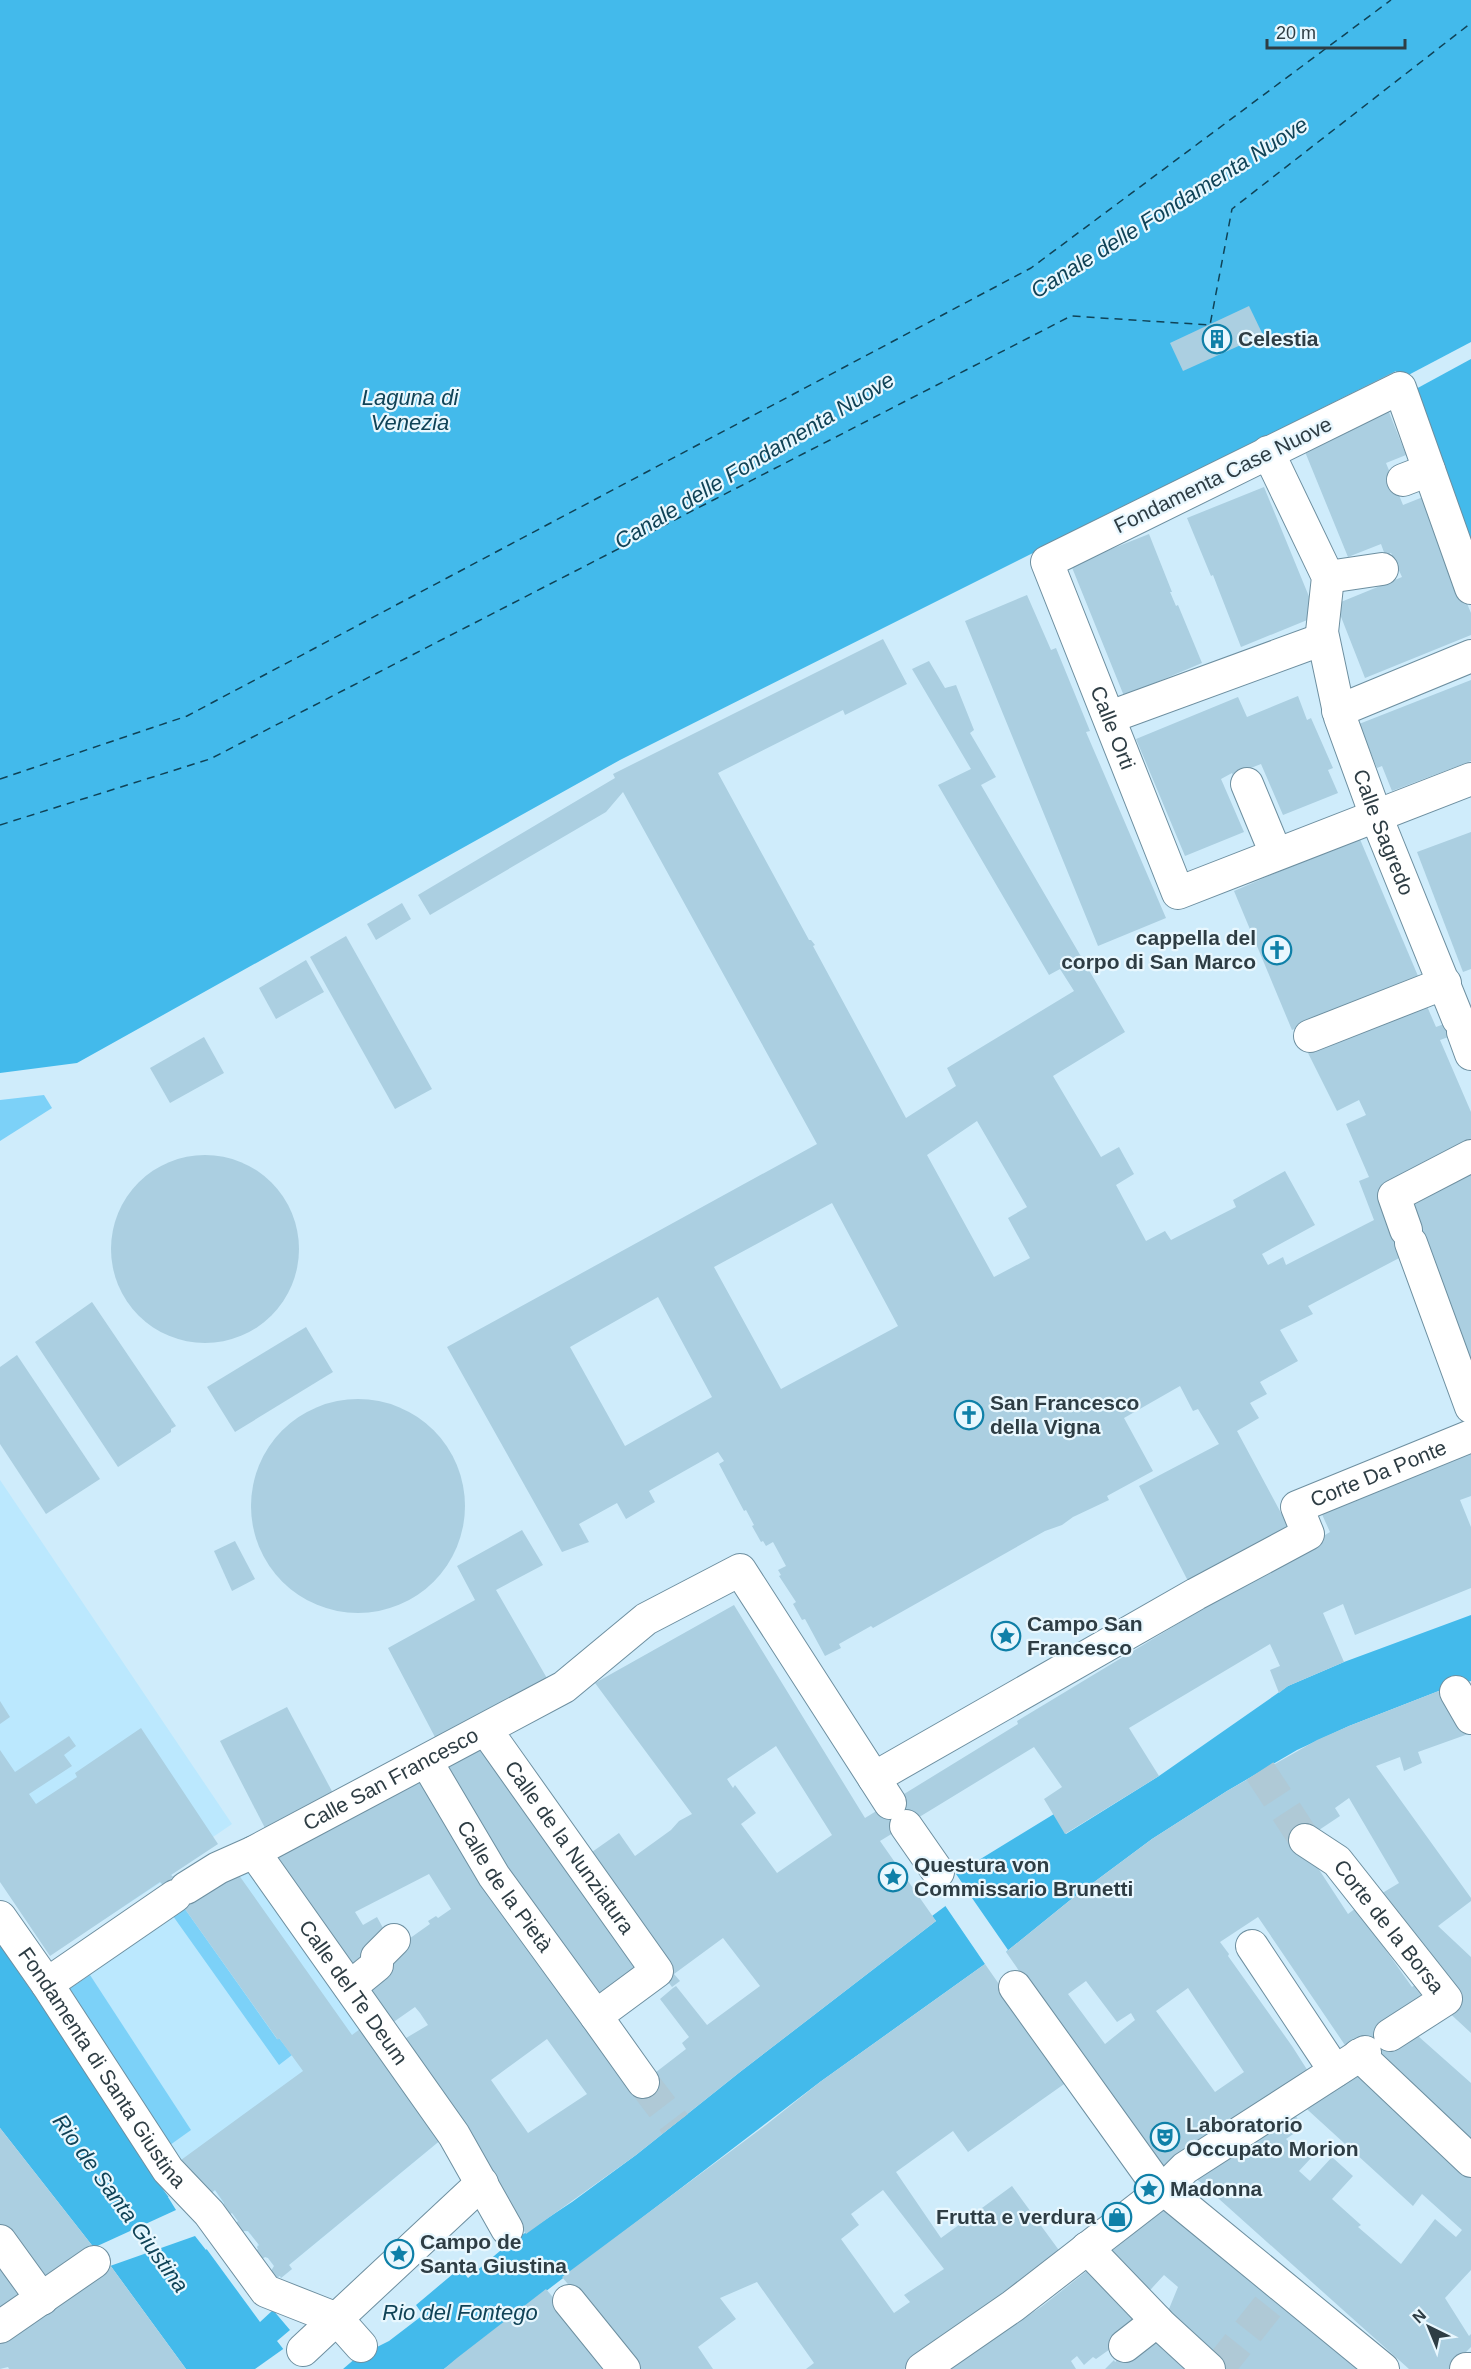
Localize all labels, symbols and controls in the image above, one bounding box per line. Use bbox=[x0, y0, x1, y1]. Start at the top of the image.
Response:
scale bar bbox=[1267, 12, 1405, 50]
text: 20 m bbox=[1276, 23, 1316, 43]
water label: Canale delle Fondamenta Nuove bbox=[1026, 112, 1312, 303]
building icon: Celestia bbox=[1201, 323, 1233, 355]
place label: Celestia bbox=[1238, 327, 1319, 350]
water label: Canale delle Fondamenta Nuove bbox=[610, 367, 899, 554]
water label: Laguna di Venezia bbox=[362, 385, 459, 435]
street label: Fondamenta Case Nuove bbox=[1110, 412, 1335, 537]
street label: Calle Orti bbox=[1086, 683, 1140, 772]
street label: Calle Sagredo bbox=[1349, 766, 1419, 898]
place label: cappella del corpo di San Marco bbox=[1061, 926, 1256, 973]
church icon: cappella del corpo di San Marco bbox=[1261, 934, 1293, 966]
place label: San Francesco della Vigna bbox=[990, 1391, 1139, 1438]
church icon: San Francesco della Vigna bbox=[953, 1399, 985, 1431]
street label: Corte Da Ponte bbox=[1307, 1435, 1450, 1511]
place label: Campo San Francesco bbox=[1027, 1612, 1143, 1659]
place icon: Campo San Francesco bbox=[990, 1620, 1022, 1652]
street label: Calle San Francesco bbox=[299, 1723, 482, 1835]
street label: Calle de la Nunziatura bbox=[501, 1756, 639, 1938]
street label: Calle de la Pietà bbox=[453, 1816, 557, 1956]
place label: Questura von Commissario Brunetti bbox=[914, 1853, 1133, 1900]
street label: Corte de la Borsa bbox=[1330, 1855, 1449, 1998]
place icon: Questura von Commissario Brunetti bbox=[877, 1861, 909, 1893]
street label: Calle del Te Deum bbox=[295, 1916, 413, 2069]
street label: Fondamenta di Santa Giustina bbox=[14, 1943, 191, 2192]
water label: Rio de Santa Giustina bbox=[48, 2109, 194, 2297]
place label: Laboratorio Occupato Morion bbox=[1186, 2113, 1359, 2160]
theatre icon: Laboratorio Occupato Morion bbox=[1149, 2121, 1181, 2153]
place icon: Madonna bbox=[1133, 2173, 1165, 2205]
place label: Madonna bbox=[1170, 2177, 1262, 2200]
shop icon: Frutta e verdura bbox=[1101, 2201, 1133, 2233]
place label: Frutta e verdura bbox=[936, 2205, 1096, 2228]
place label: Campo de Santa Giustina bbox=[420, 2230, 567, 2277]
place icon: Campo de Santa Giustina bbox=[383, 2238, 415, 2270]
north arrow bbox=[1399, 2297, 1459, 2357]
water label: Rio del Fontego bbox=[382, 2300, 538, 2325]
text: N bbox=[1409, 2306, 1429, 2327]

